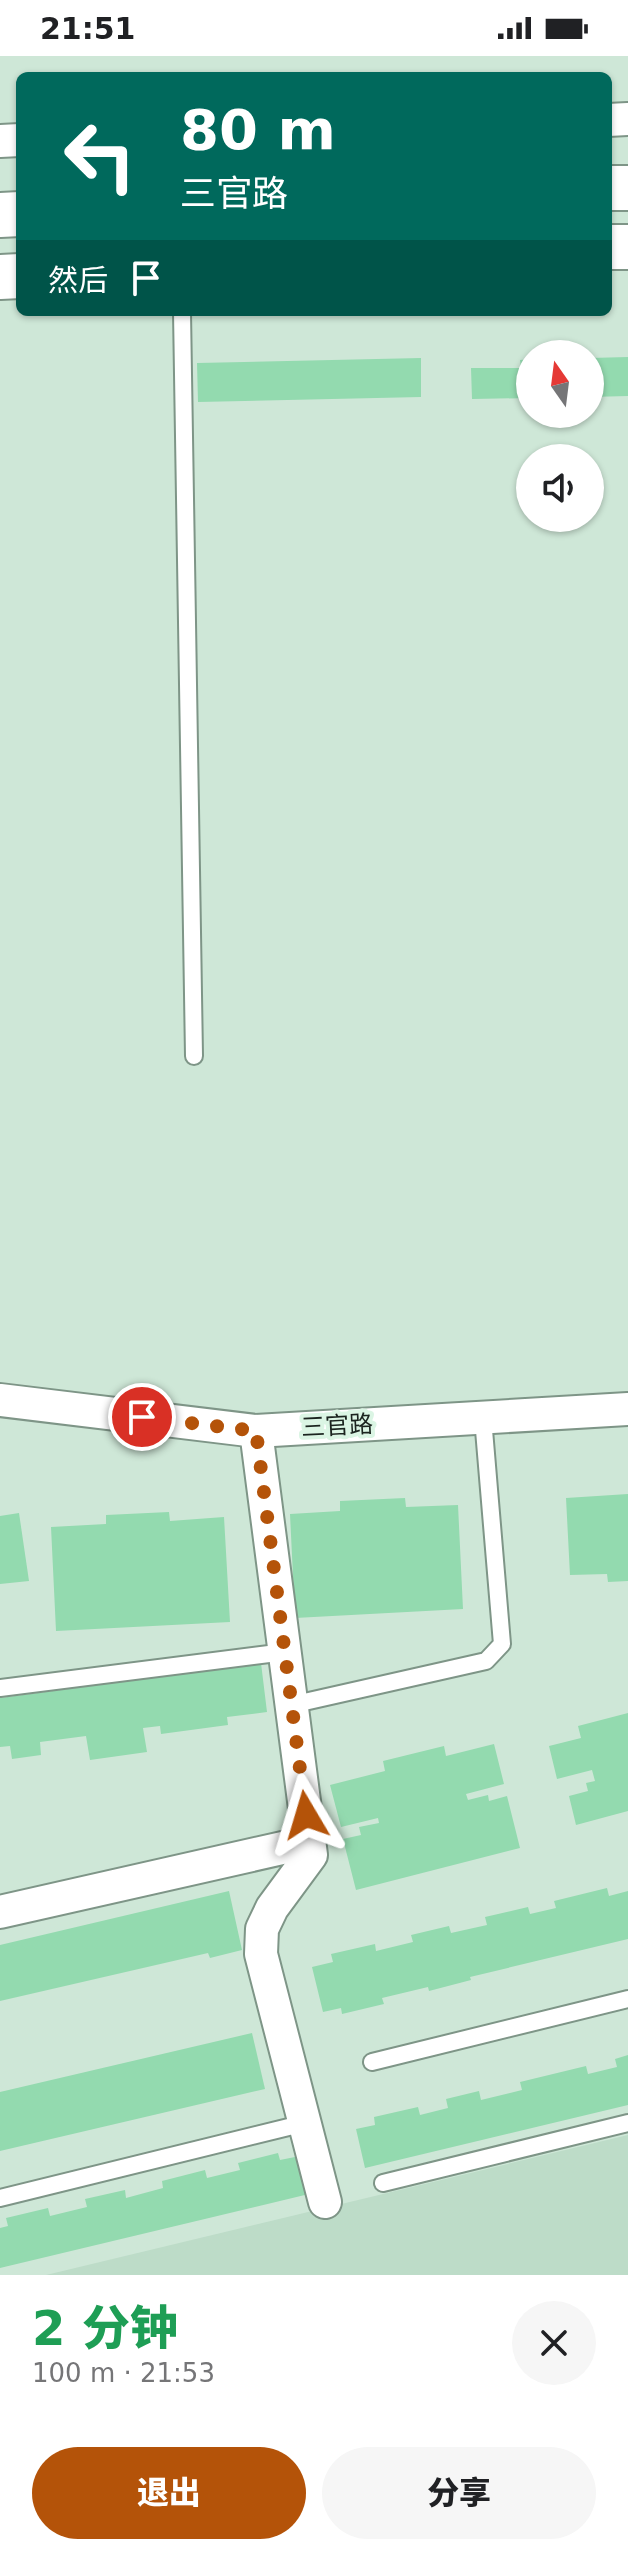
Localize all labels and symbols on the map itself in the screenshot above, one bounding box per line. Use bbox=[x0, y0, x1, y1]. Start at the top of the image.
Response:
north arrow bbox=[516, 340, 604, 428]
pin bbox=[108, 1383, 176, 1451]
street label: 三官路 bbox=[300, 1410, 374, 1442]
position arrow bbox=[264, 1773, 348, 1857]

